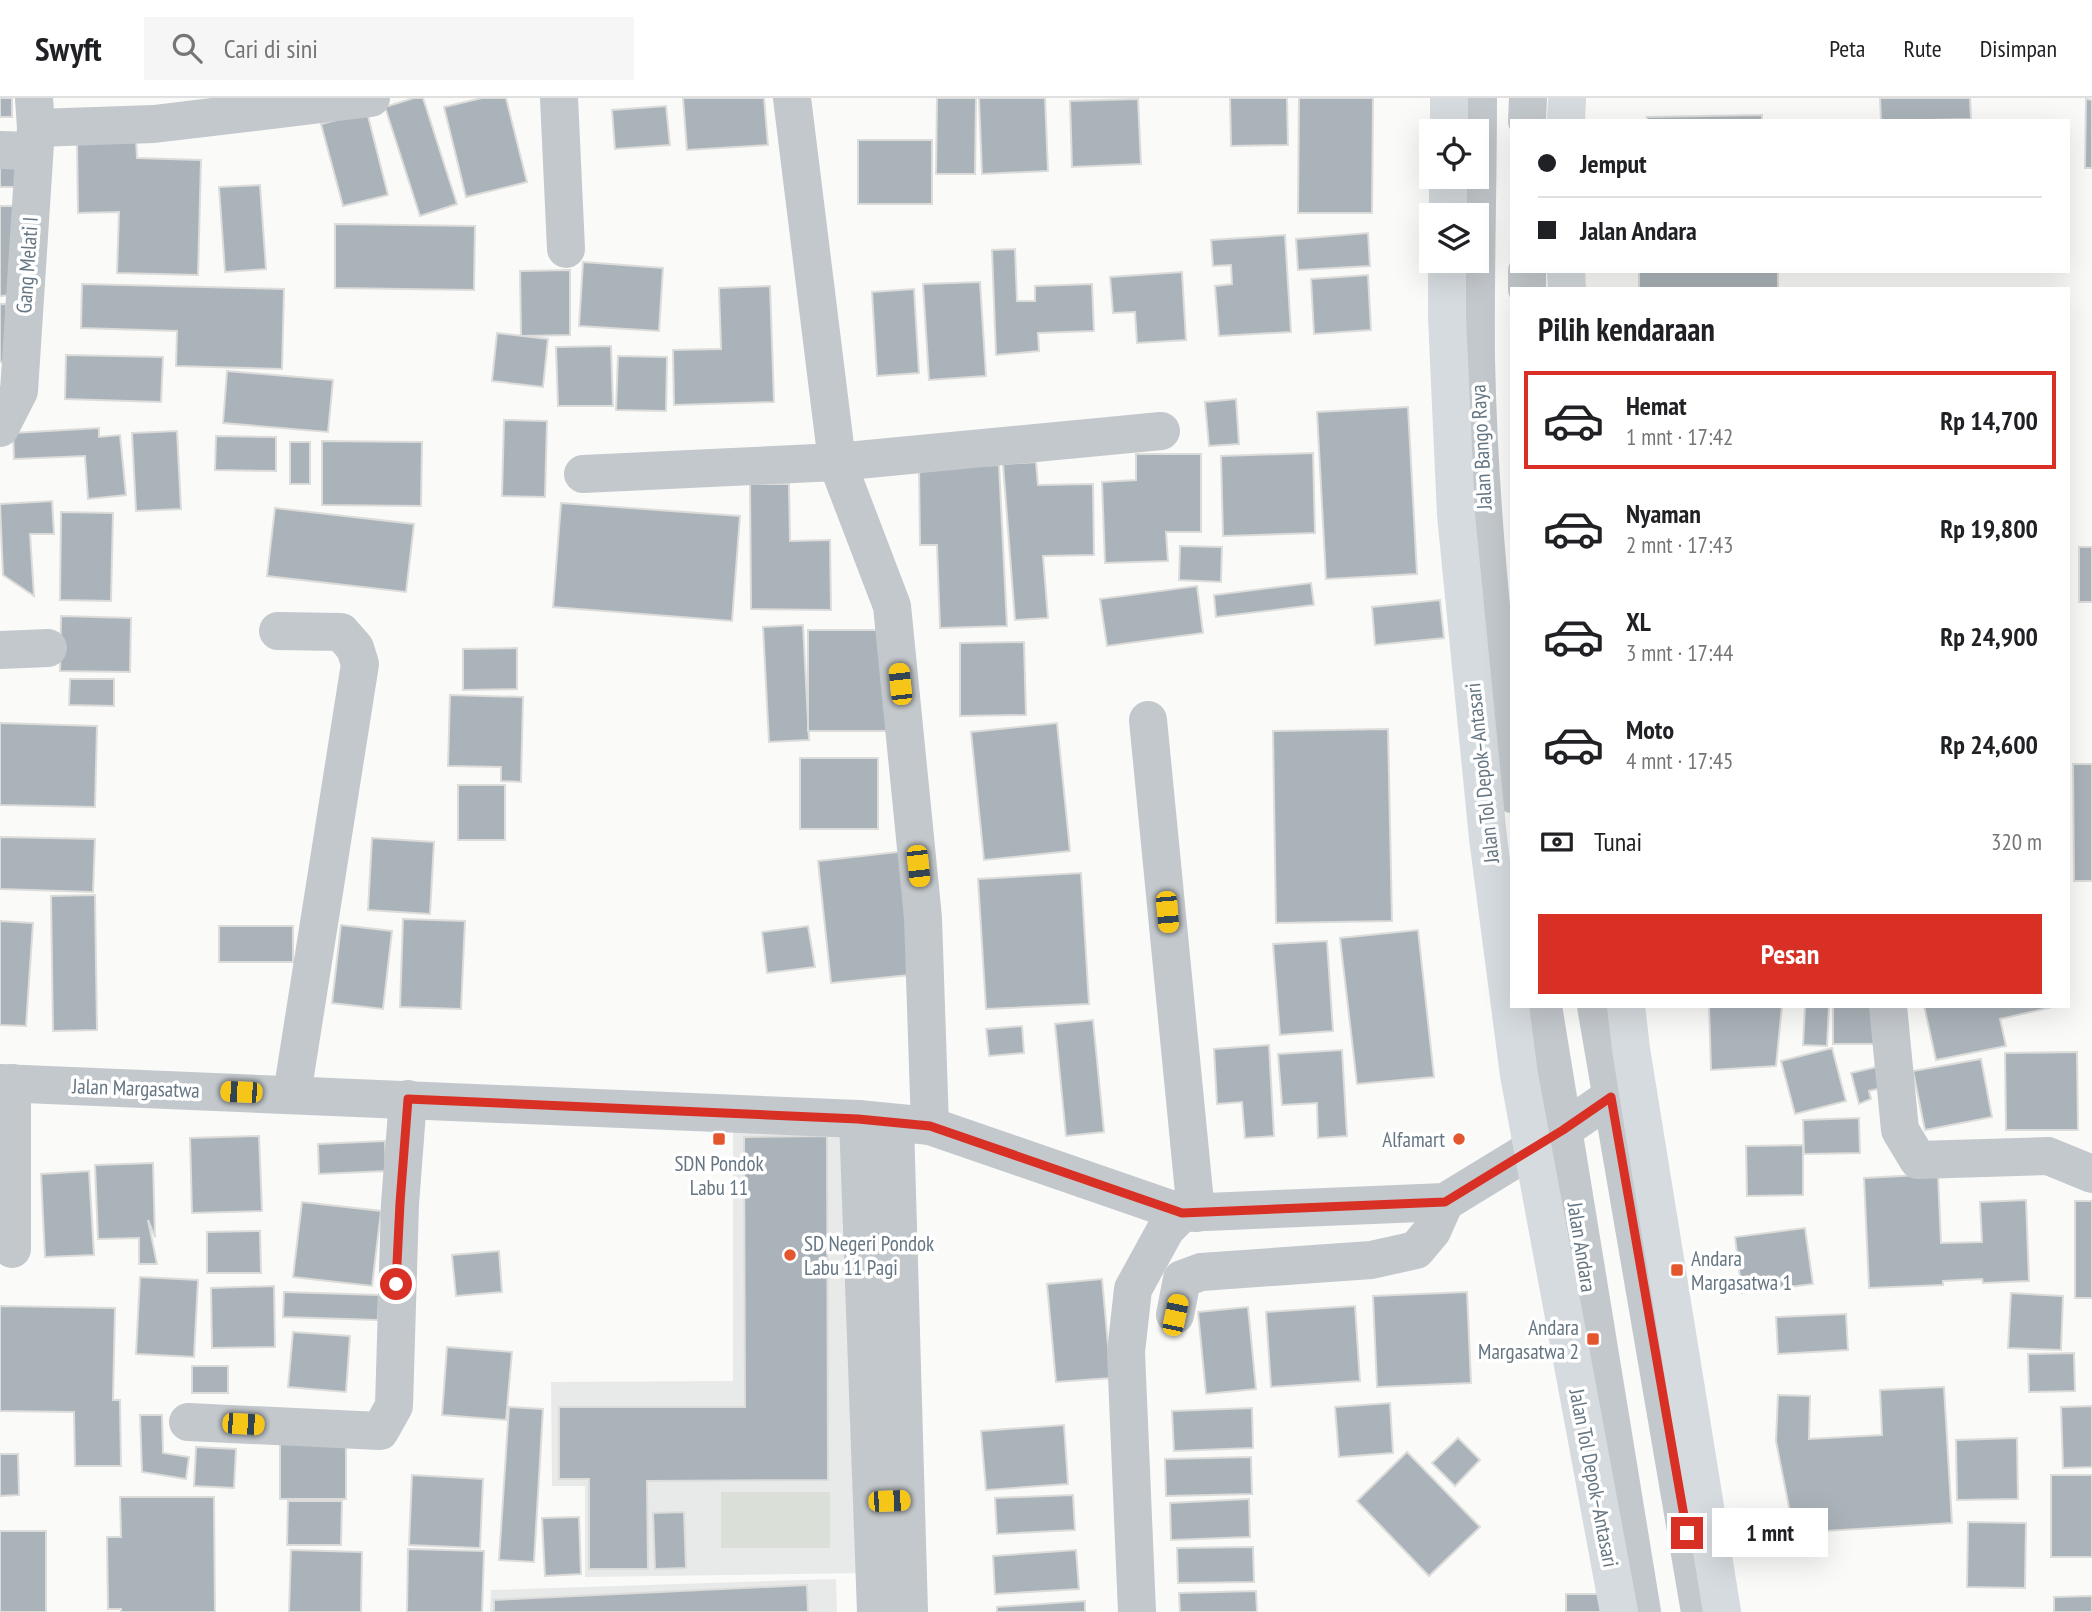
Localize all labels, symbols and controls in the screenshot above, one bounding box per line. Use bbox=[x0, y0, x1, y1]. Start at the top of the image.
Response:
search box bbox=[144, 17, 634, 80]
text: Swyft bbox=[35, 27, 102, 70]
icon: search bbox=[168, 29, 206, 67]
text: Cari di sini bbox=[224, 32, 318, 65]
text: Peta bbox=[1829, 33, 1865, 64]
text: Rute bbox=[1903, 33, 1942, 64]
text: Disimpan bbox=[1980, 33, 2057, 64]
map controls bbox=[1419, 119, 1489, 273]
button: locate bbox=[1419, 119, 1489, 189]
text: Jemput bbox=[1580, 147, 1647, 180]
button: layers bbox=[1419, 203, 1489, 273]
text: Jalan Andara bbox=[1580, 214, 1697, 247]
street label: Gang Melati I bbox=[10, 216, 44, 314]
text: Pilih kendaraan bbox=[1538, 308, 1715, 350]
street label: Jalan Bango Raya bbox=[1464, 384, 1498, 511]
icon: car bbox=[1542, 389, 1605, 452]
text: Hemat bbox=[1626, 389, 1687, 422]
text: Rp 14,700 bbox=[1940, 404, 2038, 437]
text: 1 mnt · 17:42 bbox=[1626, 422, 1733, 451]
icon: car bbox=[1542, 497, 1605, 560]
text: Nyaman bbox=[1626, 497, 1701, 530]
text: Rp 19,800 bbox=[1940, 512, 2038, 545]
text: 2 mnt · 17:43 bbox=[1626, 530, 1733, 559]
icon: car bbox=[1542, 605, 1605, 668]
text: XL bbox=[1626, 605, 1651, 638]
text: Rp 24,900 bbox=[1940, 620, 2038, 653]
text: 3 mnt · 17:44 bbox=[1626, 638, 1733, 667]
car bbox=[888, 662, 913, 706]
street label: Jalan Tol Depok–Antasari bbox=[1459, 682, 1505, 865]
icon: car bbox=[1542, 713, 1605, 776]
text: Moto bbox=[1626, 713, 1674, 746]
text: Rp 24,600 bbox=[1940, 728, 2038, 761]
text: 4 mnt · 17:45 bbox=[1626, 746, 1733, 775]
icon: cash bbox=[1538, 823, 1576, 861]
text: Tunai bbox=[1594, 825, 1642, 858]
text: 320 m bbox=[1991, 827, 2042, 856]
car bbox=[906, 844, 931, 888]
car bbox=[1155, 890, 1180, 934]
button: Pesan bbox=[1538, 914, 2042, 994]
street label: Jalan Margasatwa bbox=[71, 1072, 200, 1104]
car bbox=[220, 1081, 263, 1103]
place label: Alfamart bbox=[1382, 1126, 1445, 1153]
marker: SDN Pondok Labu 11 bbox=[711, 1131, 727, 1147]
marker: Alfamart bbox=[1451, 1131, 1467, 1147]
place label: SDN Pondok Labu 11 bbox=[674, 1150, 764, 1201]
street label: Jalan Andara bbox=[1561, 1199, 1602, 1294]
place label: SD Negeri Pondok Labu 11 Pagi bbox=[804, 1230, 934, 1281]
place label: Andara Margasatwa 1 bbox=[1691, 1245, 1792, 1296]
marker: SD Negeri Pondok Labu 11 Pagi bbox=[782, 1247, 798, 1263]
marker: Andara Margasatwa 1 bbox=[1669, 1262, 1685, 1278]
route start bbox=[380, 1268, 412, 1300]
car bbox=[1161, 1292, 1190, 1338]
place label: Andara Margasatwa 2 bbox=[1478, 1314, 1579, 1365]
marker: Andara Margasatwa 2 bbox=[1585, 1331, 1601, 1347]
street label: Jalan Tol Depok–Antasari bbox=[1563, 1386, 1625, 1569]
car bbox=[222, 1412, 265, 1436]
car bbox=[868, 1490, 911, 1512]
callout: 1 mnt bbox=[1712, 1508, 1827, 1558]
route end bbox=[1671, 1517, 1703, 1549]
text: 1 mnt bbox=[1746, 1518, 1794, 1547]

